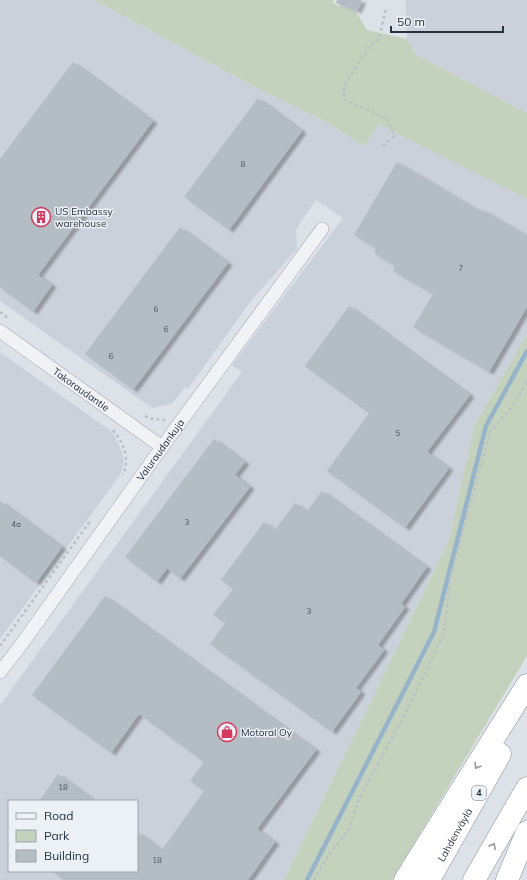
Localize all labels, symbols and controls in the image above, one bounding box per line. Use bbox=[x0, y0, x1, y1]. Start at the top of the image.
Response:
scale bar bbox=[391, 8, 503, 34]
text: 50 m bbox=[397, 14, 425, 29]
house number: 8 bbox=[241, 159, 246, 169]
place label: US Embassy warehouse bbox=[55, 205, 114, 230]
building icon: US Embassy warehouse bbox=[30, 206, 52, 228]
house number: 7 bbox=[459, 263, 464, 273]
house number: 6 bbox=[154, 304, 159, 314]
house number: 6 bbox=[164, 324, 169, 334]
house number: 6 bbox=[109, 351, 114, 361]
street label: Takoraudantie bbox=[50, 365, 112, 414]
street label: Valuraudankuja bbox=[134, 417, 187, 484]
house number: 5 bbox=[396, 428, 401, 438]
house number: 3 bbox=[185, 517, 190, 527]
house number: 4a bbox=[11, 519, 21, 529]
house number: 3 bbox=[307, 606, 312, 616]
shop icon: Motoral Oy bbox=[216, 721, 238, 743]
place label: Motoral Oy bbox=[241, 726, 293, 739]
one-way arrow bbox=[474, 762, 481, 769]
house number: 18 bbox=[58, 782, 68, 792]
road number: 4 bbox=[472, 786, 486, 800]
legend bbox=[8, 800, 138, 872]
street label: Lahdenväylä bbox=[435, 806, 475, 864]
text: Road bbox=[44, 808, 73, 823]
text: Park bbox=[44, 828, 70, 843]
one-way arrow bbox=[489, 843, 496, 850]
text: Building bbox=[44, 848, 89, 863]
house number: 18 bbox=[152, 855, 162, 865]

